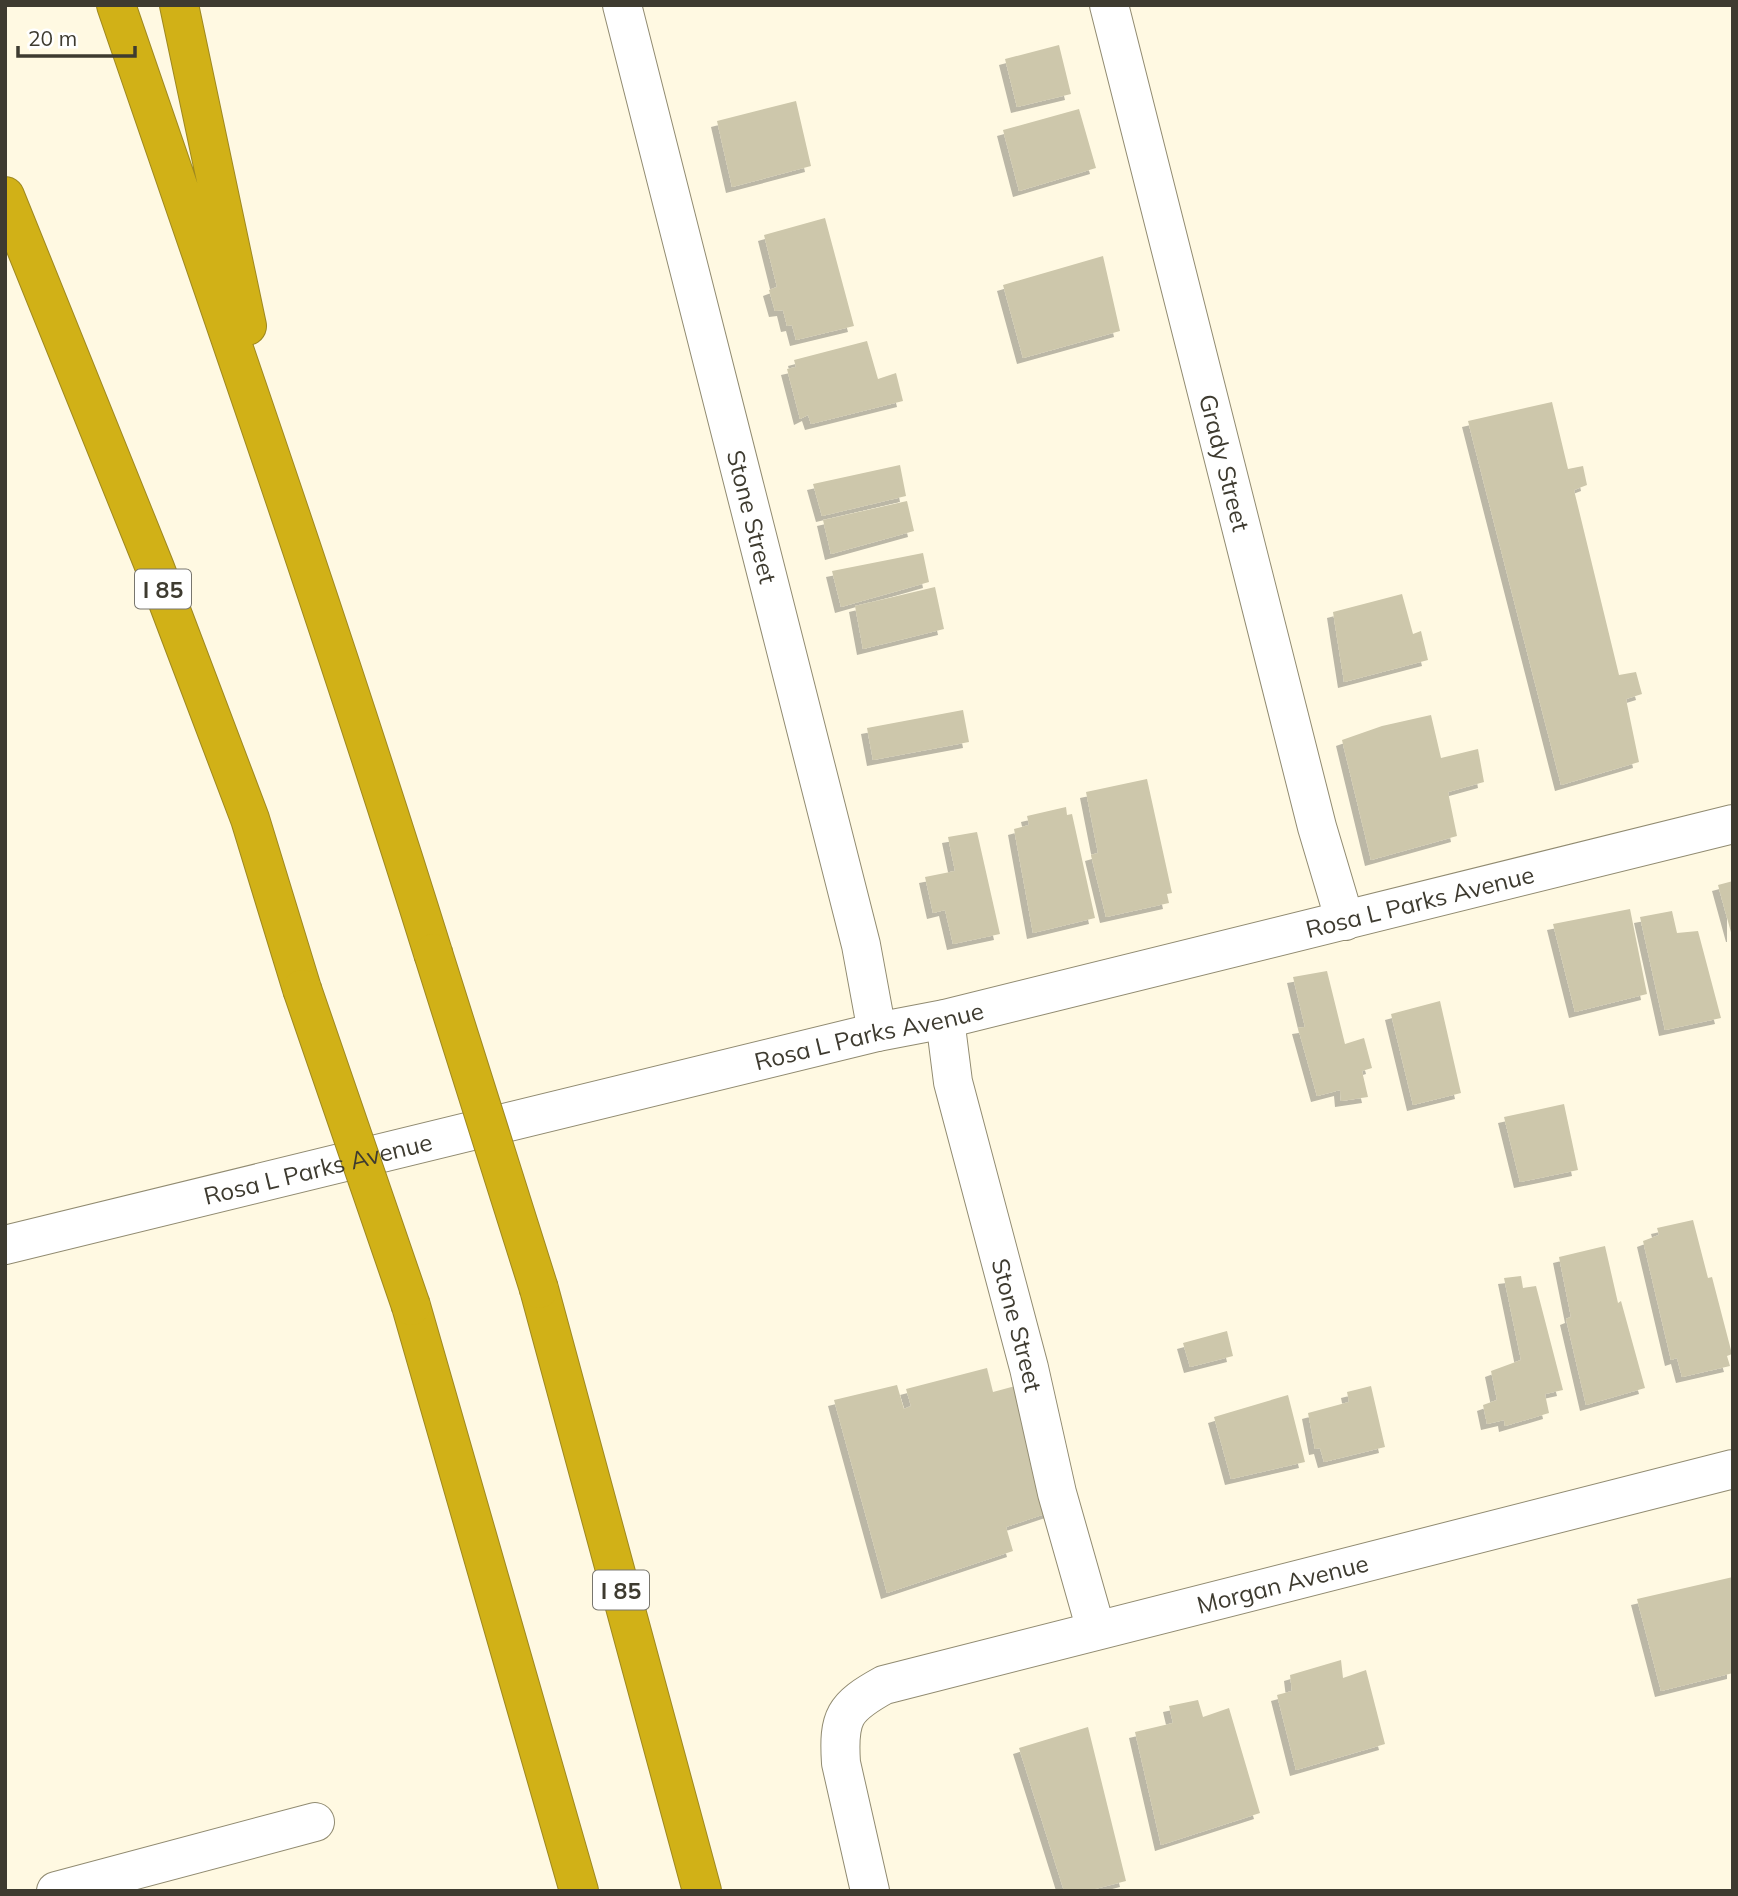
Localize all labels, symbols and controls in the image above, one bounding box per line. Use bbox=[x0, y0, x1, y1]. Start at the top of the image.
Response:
scale bar bbox=[18, 14, 135, 58]
text: 20 m bbox=[28, 25, 77, 51]
street label: Grady Street bbox=[1193, 391, 1257, 534]
street label: Stone Street bbox=[721, 447, 783, 587]
road number: I 85 bbox=[135, 569, 191, 608]
street label: Rosa L Parks Avenue bbox=[1303, 859, 1537, 944]
street label: Rosa L Parks Avenue bbox=[751, 995, 987, 1076]
street label: Rosa L Parks Avenue bbox=[201, 1126, 435, 1211]
street label: Stone Street bbox=[986, 1255, 1049, 1395]
street label: Morgan Avenue bbox=[1194, 1547, 1371, 1620]
road number: I 85 bbox=[593, 1570, 649, 1610]

